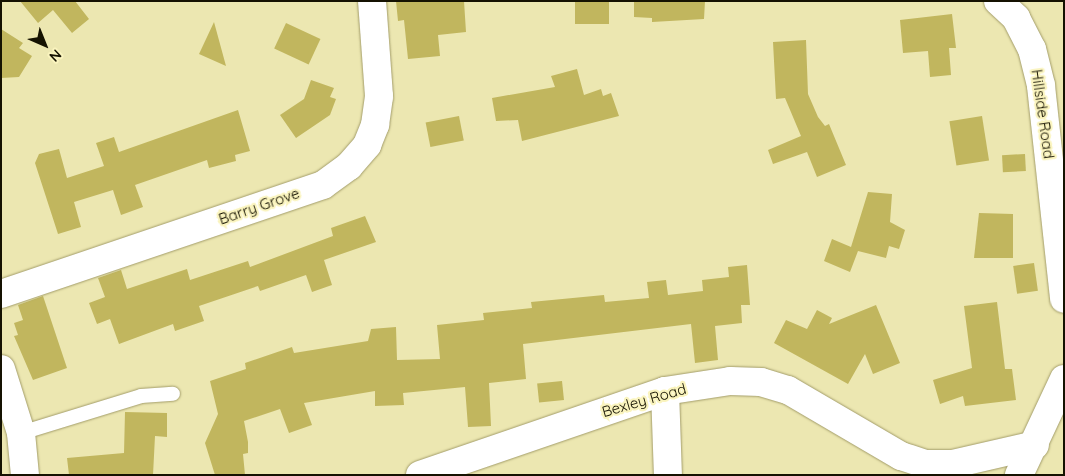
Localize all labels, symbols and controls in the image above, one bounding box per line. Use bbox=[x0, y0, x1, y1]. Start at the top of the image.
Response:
north arrow bbox=[20, 20, 70, 70]
text: N bbox=[45, 46, 65, 66]
street label: Hillside Road bbox=[1028, 68, 1058, 160]
street label: Barry Grove bbox=[216, 184, 302, 228]
street label: Bexley Road bbox=[600, 379, 688, 421]

